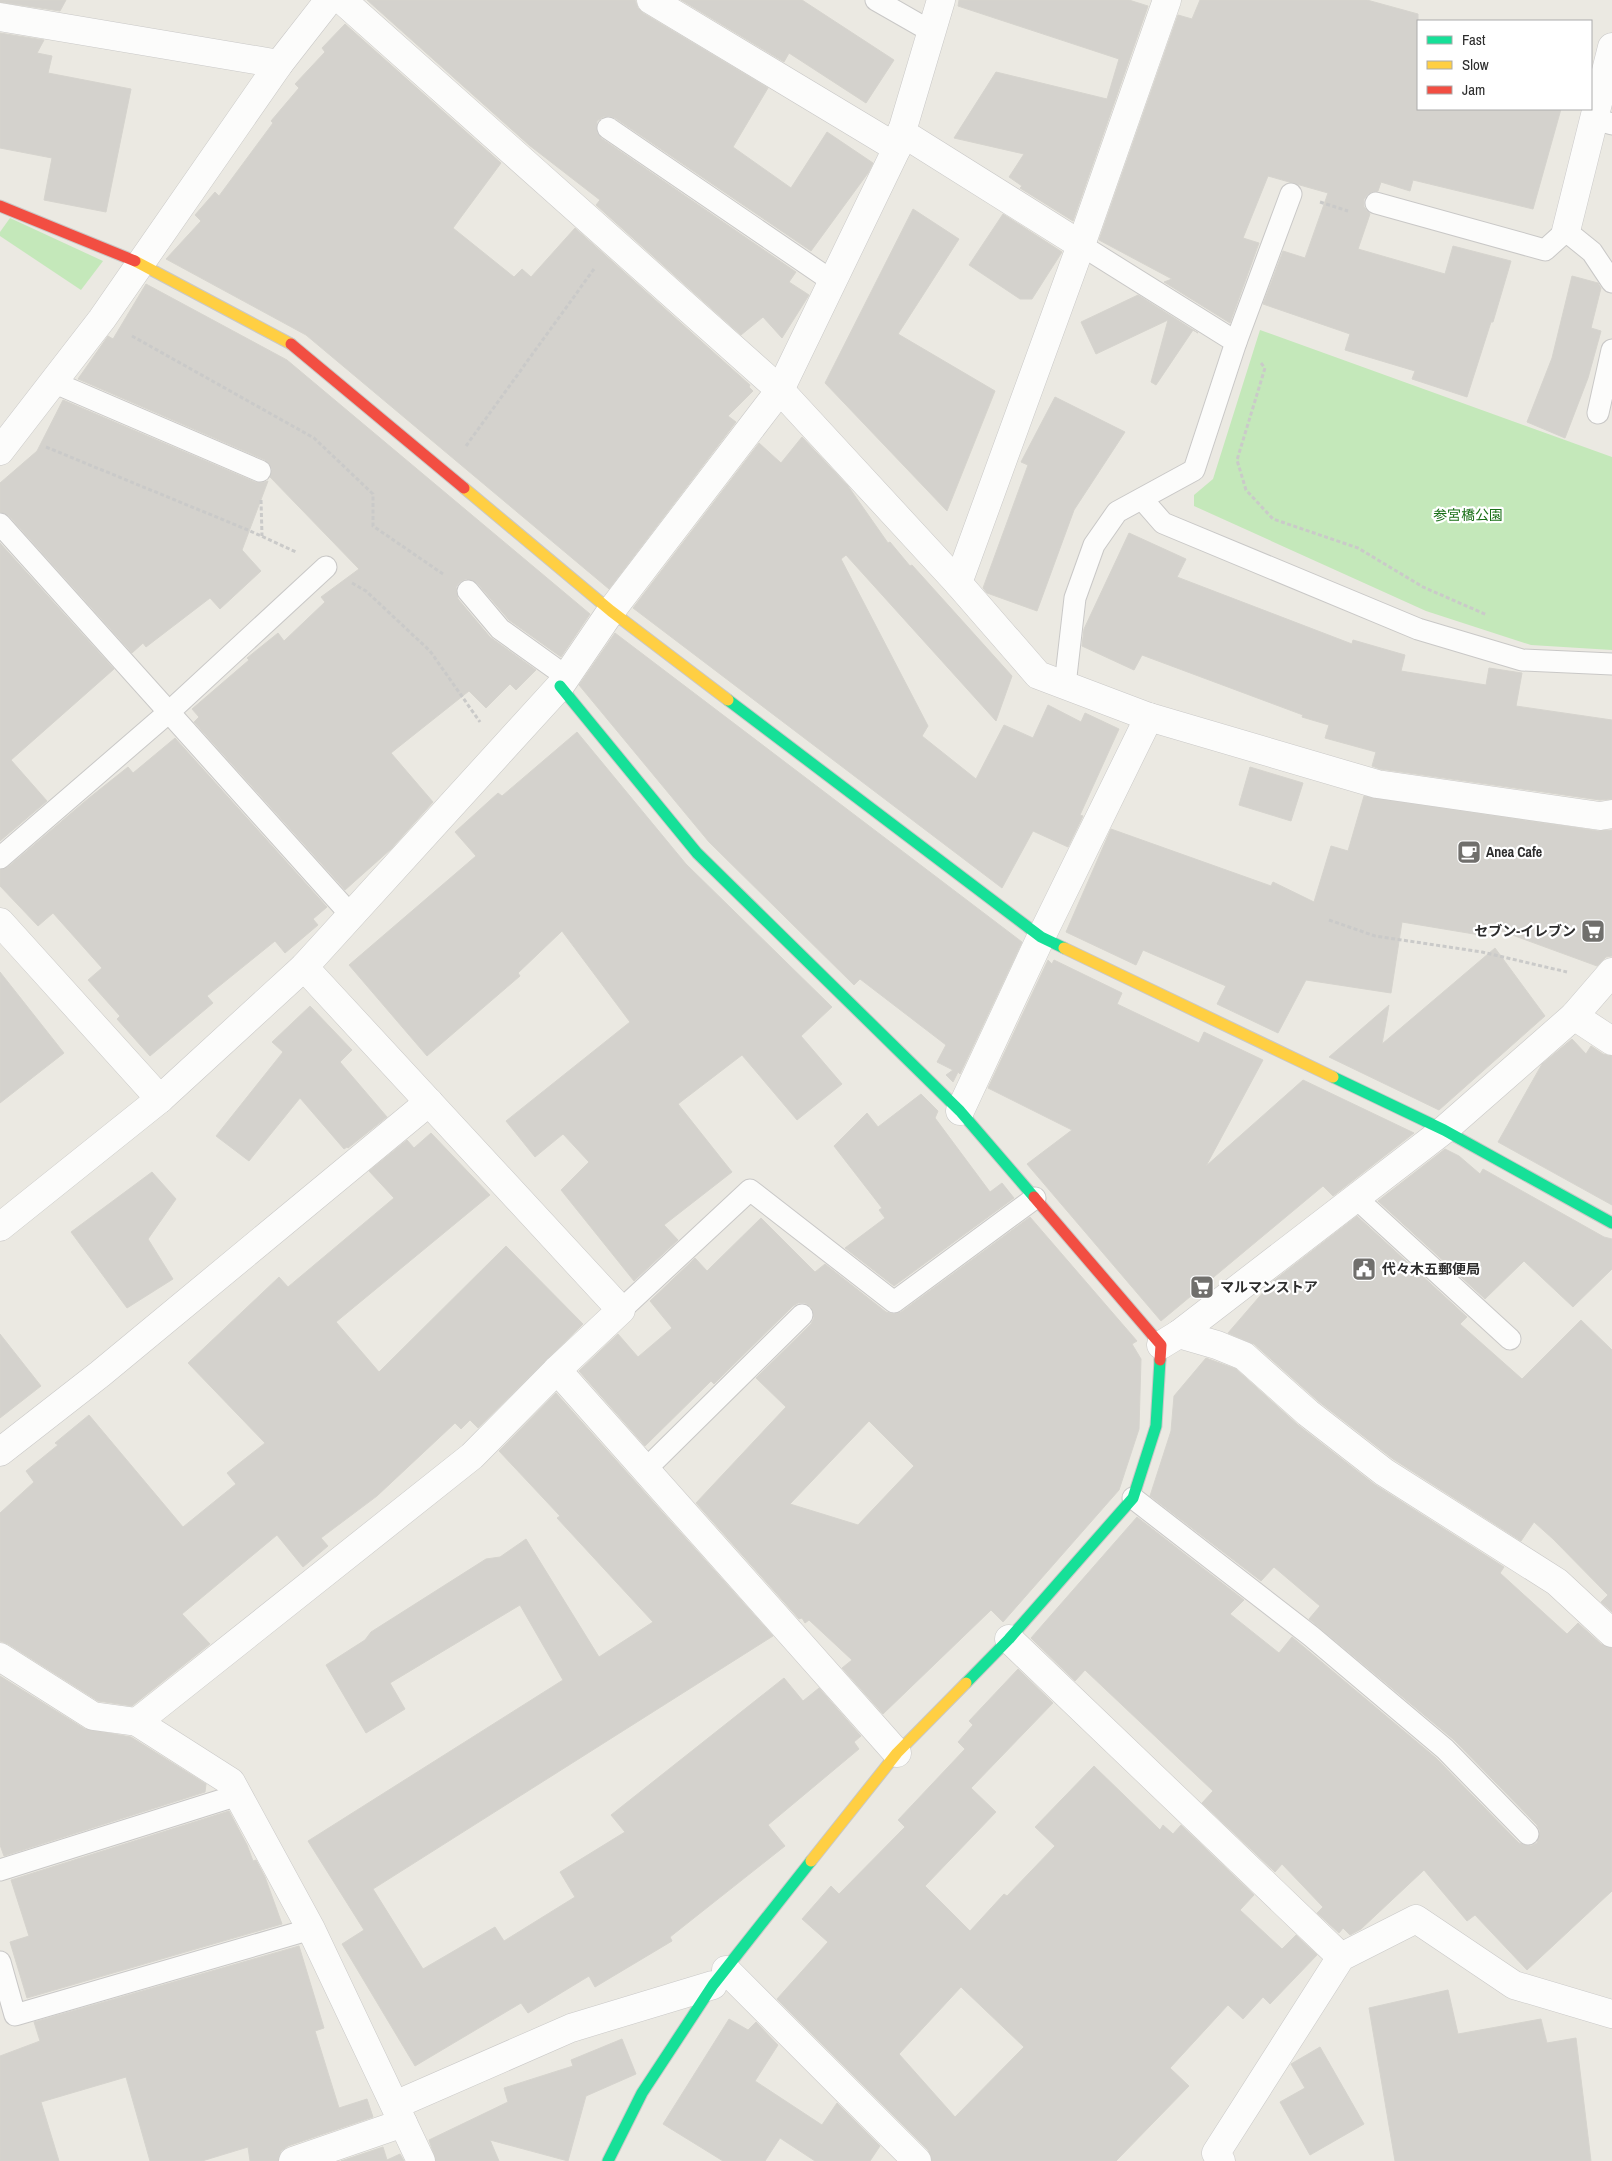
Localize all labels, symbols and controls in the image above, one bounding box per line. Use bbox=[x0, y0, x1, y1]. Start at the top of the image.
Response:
legend bbox=[1417, 20, 1592, 110]
text: Fast bbox=[1462, 29, 1486, 50]
text: Slow bbox=[1462, 54, 1489, 75]
text: Jam bbox=[1462, 79, 1485, 100]
park label: 参宮橋公園 bbox=[1433, 506, 1503, 524]
cafe icon: Anea Cafe bbox=[1456, 839, 1482, 865]
place label: Anea Cafe bbox=[1486, 843, 1542, 861]
supermarket icon: セブン-イレブン bbox=[1580, 918, 1606, 944]
place label: セブン-イレブン bbox=[1474, 922, 1576, 940]
public building icon: 代々木五郵便局 bbox=[1351, 1256, 1377, 1282]
place label: 代々木五郵便局 bbox=[1381, 1260, 1480, 1278]
supermarket icon: マルマンストア bbox=[1189, 1274, 1215, 1300]
place label: マルマンストア bbox=[1220, 1278, 1318, 1296]

